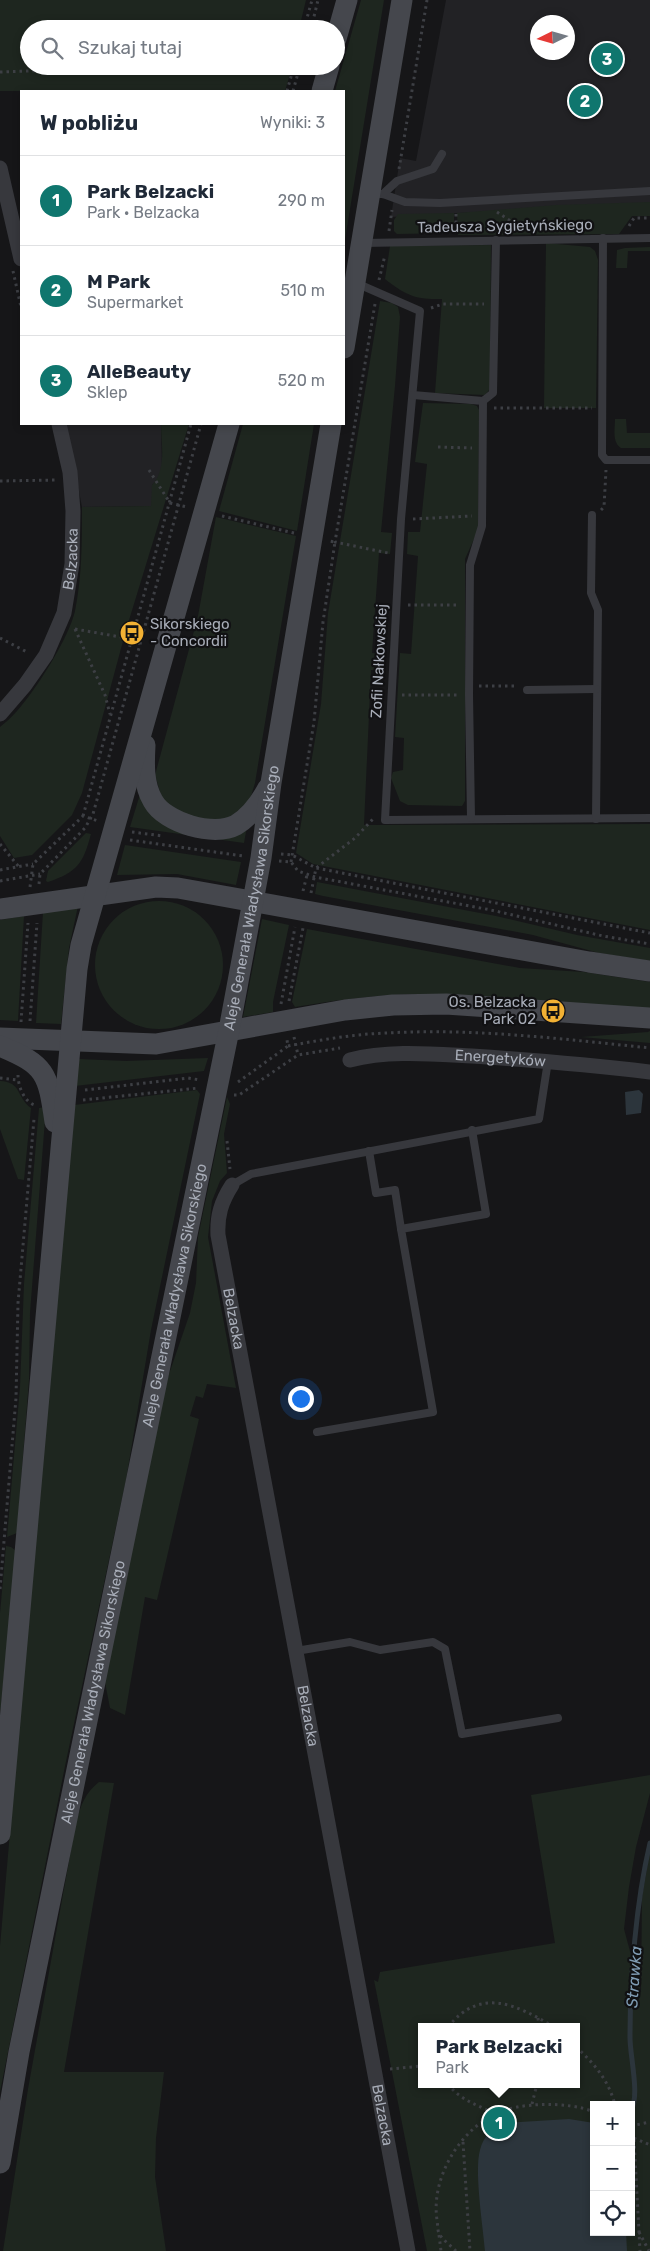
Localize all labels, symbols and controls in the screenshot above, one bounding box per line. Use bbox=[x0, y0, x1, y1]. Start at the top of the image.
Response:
north arrow bbox=[530, 15, 575, 60]
search box bbox=[20, 20, 345, 75]
icon: search bbox=[38, 34, 66, 62]
text: Szukaj tutaj bbox=[78, 36, 182, 59]
pin: 3 bbox=[591, 40, 623, 78]
pin: 2 bbox=[569, 82, 601, 120]
text: W pobliżu bbox=[40, 110, 138, 135]
text: Wyniki: 3 bbox=[260, 113, 325, 132]
text: Park Belzacki bbox=[87, 180, 214, 203]
text: 1 bbox=[52, 191, 60, 210]
text: 290 m bbox=[278, 191, 325, 210]
text: Park · Belzacka bbox=[87, 203, 200, 222]
street label: Tadeusza Sygietyńskiego bbox=[417, 215, 593, 237]
text: M Park bbox=[87, 270, 150, 293]
text: 2 bbox=[51, 281, 61, 300]
text: 510 m bbox=[281, 281, 325, 300]
text: Supermarket bbox=[87, 293, 183, 312]
text: AlleBeauty bbox=[87, 360, 191, 383]
text: 3 bbox=[51, 371, 61, 390]
text: 520 m bbox=[278, 371, 325, 390]
text: Sklep bbox=[87, 383, 128, 402]
street label: Belzacka bbox=[59, 528, 82, 591]
street label: Zofii Nałkowskiej bbox=[367, 603, 391, 719]
place label: Sikorskiego - Concordii bbox=[150, 615, 230, 650]
bus stop icon: Sikorskiego - Concordii bbox=[119, 620, 145, 646]
street label: Aleje Generała Władysława Sikorskiego bbox=[220, 764, 283, 1032]
place label: Os. Belzacka Park 02 bbox=[449, 993, 536, 1028]
bus stop icon: Os. Belzacka Park 02 bbox=[540, 998, 566, 1024]
street label: Energetyków bbox=[454, 1046, 547, 1071]
street label: Aleje Generała Władysława Sikorskiego bbox=[139, 1162, 210, 1429]
street label: Belzacka bbox=[219, 1286, 248, 1351]
your location bbox=[288, 1386, 314, 1412]
street label: Aleje Generała Władysława Sikorskiego bbox=[57, 1559, 129, 1826]
street label: Belzacka bbox=[293, 1684, 322, 1748]
water label: Strawka bbox=[622, 1945, 646, 2009]
popup bbox=[418, 2023, 580, 2088]
text: Park Belzacki bbox=[435, 2035, 563, 2058]
text: Park bbox=[435, 2058, 469, 2077]
street label: Belzacka bbox=[368, 2083, 397, 2147]
map controls bbox=[590, 2101, 635, 2236]
button: + bbox=[590, 2101, 635, 2146]
pin: 1 bbox=[483, 2104, 515, 2142]
button: − bbox=[590, 2146, 635, 2191]
button: locate bbox=[590, 2191, 635, 2236]

